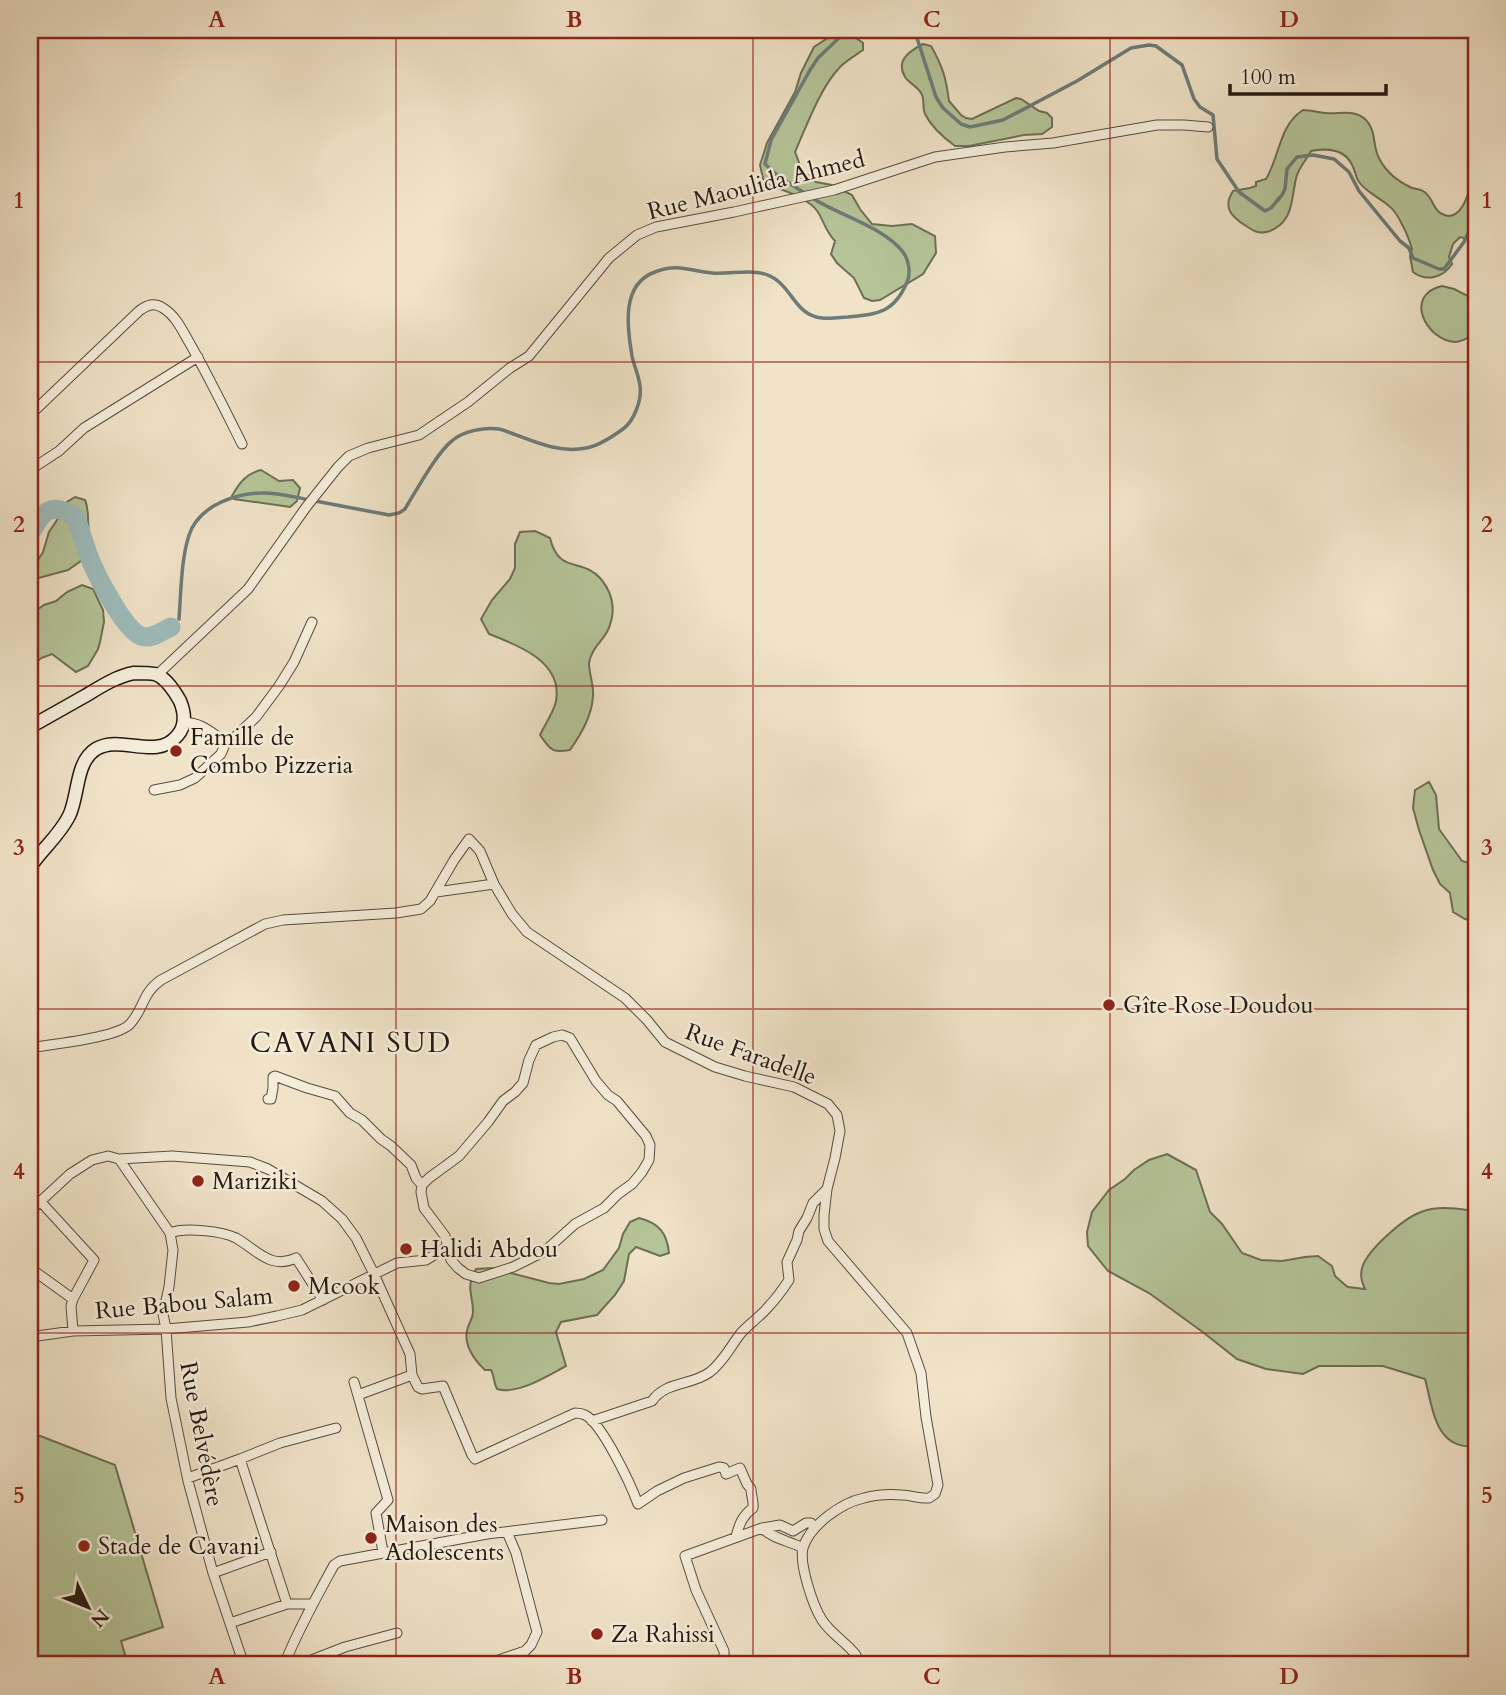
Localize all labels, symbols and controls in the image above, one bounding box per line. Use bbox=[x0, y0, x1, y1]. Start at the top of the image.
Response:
text: A bbox=[208, 4, 226, 35]
text: B bbox=[566, 4, 582, 35]
text: C bbox=[923, 4, 941, 35]
text: D bbox=[1279, 4, 1299, 35]
scale bar bbox=[1230, 52, 1385, 96]
text: 100 m bbox=[1240, 63, 1296, 92]
street label: Rue Maoulida Ahmed bbox=[644, 142, 868, 228]
text: 1 bbox=[13, 185, 25, 216]
text: 1 bbox=[1481, 185, 1493, 216]
text: 2 bbox=[13, 509, 25, 540]
text: 2 bbox=[1481, 509, 1493, 540]
place label: Famille de Combo Pizzeria bbox=[190, 721, 354, 782]
marker: Famille de Combo Pizzeria bbox=[168, 743, 184, 759]
text: 3 bbox=[13, 832, 25, 863]
text: 3 bbox=[1481, 832, 1493, 863]
place label: Gîte Rose Doudou bbox=[1123, 989, 1314, 1022]
marker: Gîte Rose Doudou bbox=[1101, 997, 1117, 1013]
street label: Rue Faradelle bbox=[681, 1016, 821, 1093]
district label: CAVANI SUD bbox=[250, 1024, 452, 1062]
text: 4 bbox=[13, 1156, 25, 1187]
text: 4 bbox=[1481, 1156, 1493, 1187]
place label: Mariziki bbox=[212, 1165, 298, 1198]
marker: Mariziki bbox=[190, 1173, 206, 1189]
place label: Halidi Abdou bbox=[420, 1233, 558, 1266]
marker: Halidi Abdou bbox=[398, 1241, 414, 1257]
place label: Mcook bbox=[308, 1270, 380, 1303]
marker: Mcook bbox=[286, 1278, 302, 1294]
street label: Rue Babou Salam bbox=[94, 1279, 275, 1328]
street label: Rue Belvédère bbox=[171, 1359, 232, 1509]
text: 5 bbox=[13, 1480, 25, 1511]
text: 5 bbox=[1481, 1480, 1493, 1511]
place label: Maison des Adolescents bbox=[385, 1508, 504, 1569]
place label: Stade de Cavani bbox=[98, 1530, 260, 1563]
marker: Maison des Adolescents bbox=[363, 1530, 379, 1546]
marker: Stade de Cavani bbox=[76, 1538, 92, 1554]
north arrow bbox=[52, 1572, 122, 1642]
text: N bbox=[84, 1603, 115, 1633]
place label: Za Rahissi bbox=[611, 1618, 715, 1651]
marker: Za Rahissi bbox=[589, 1626, 605, 1642]
text: A bbox=[208, 1661, 226, 1692]
text: B bbox=[566, 1661, 582, 1692]
text: C bbox=[923, 1661, 941, 1692]
text: D bbox=[1279, 1661, 1299, 1692]

